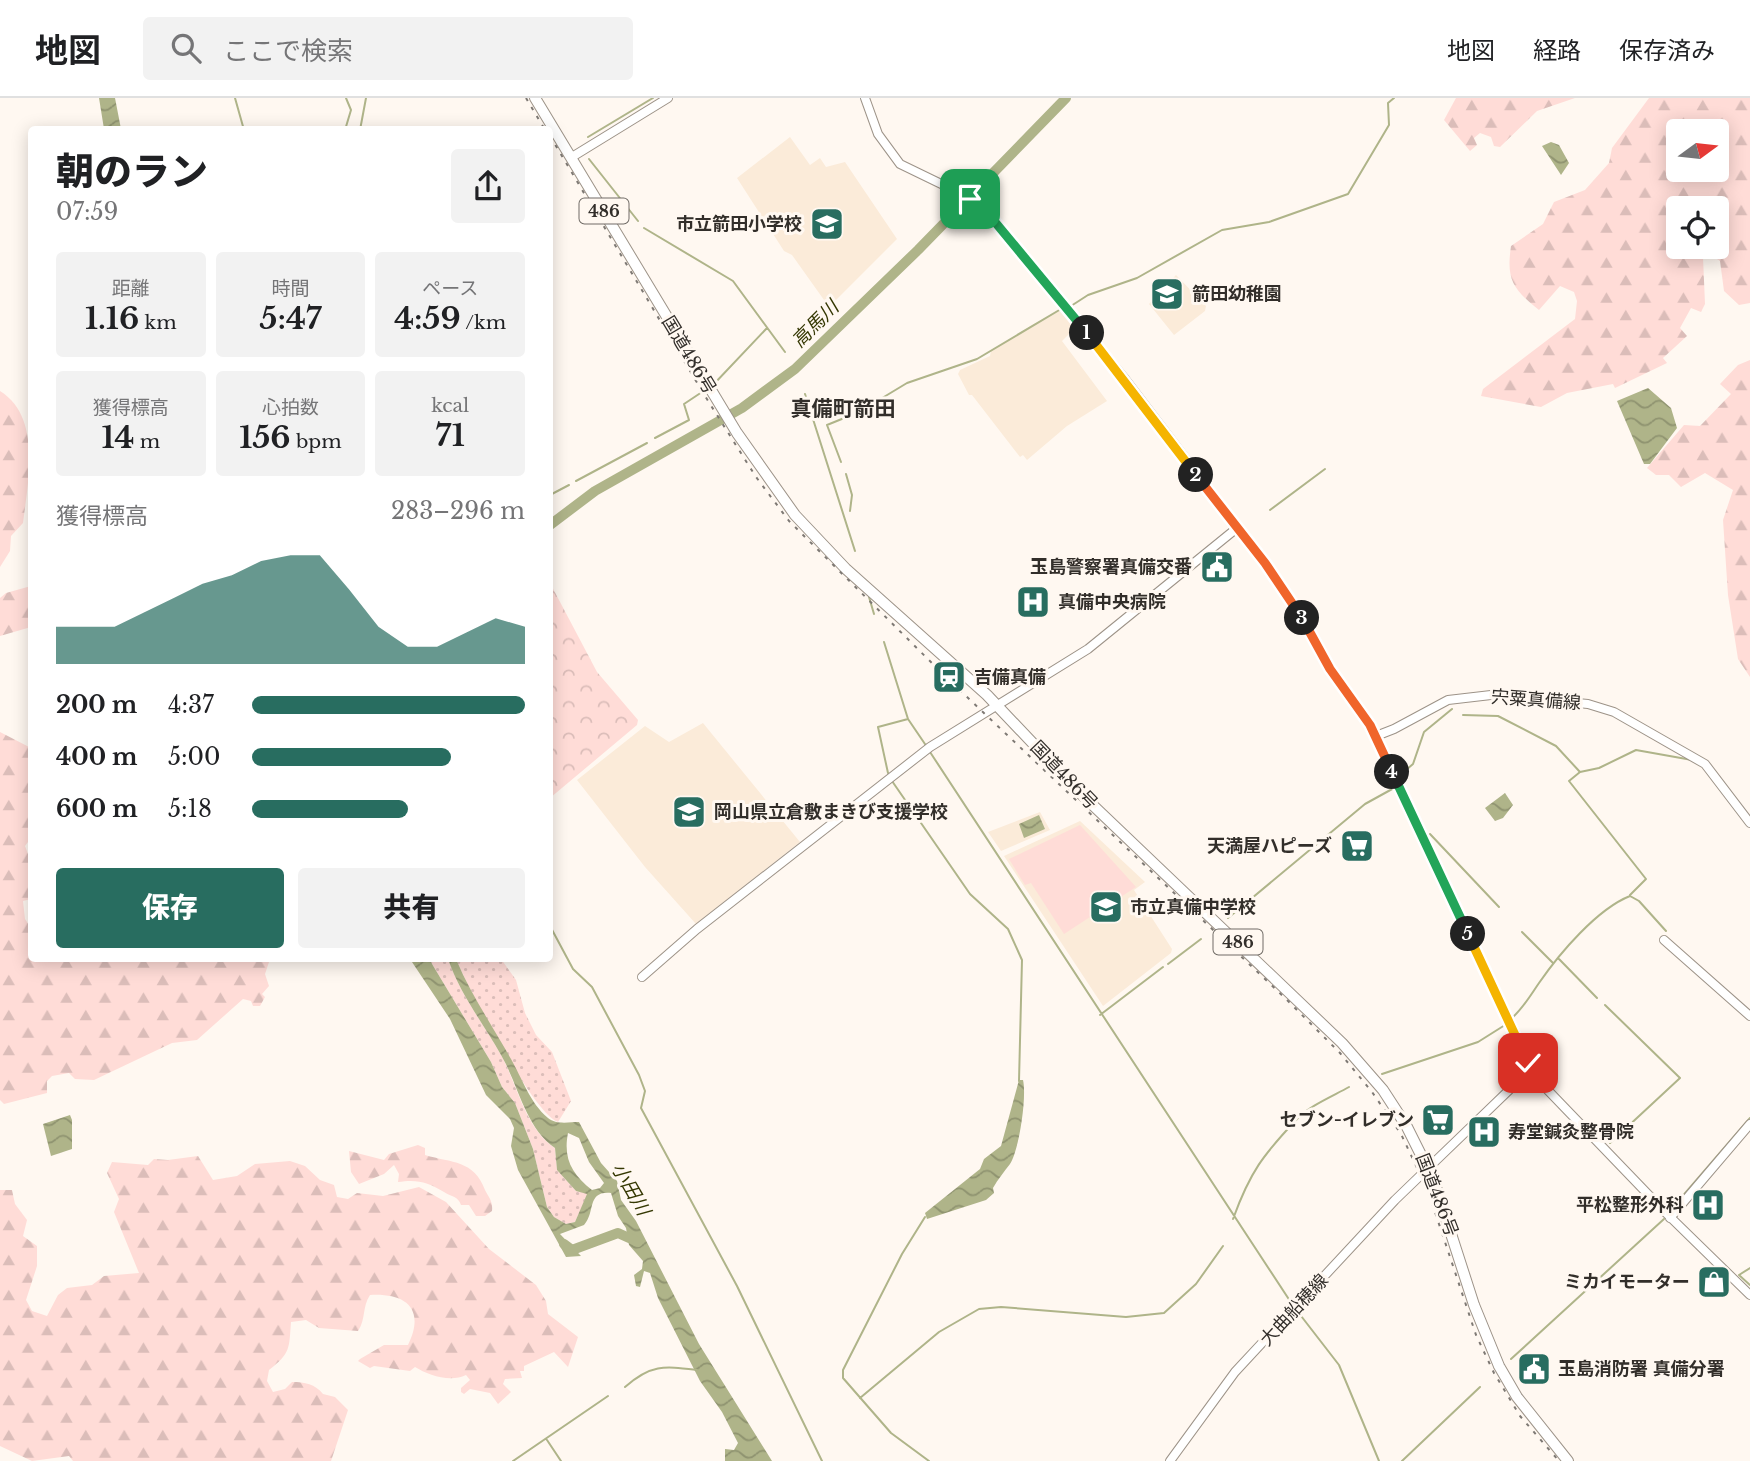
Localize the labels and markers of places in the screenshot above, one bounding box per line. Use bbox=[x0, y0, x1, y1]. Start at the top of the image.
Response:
pin bbox=[940, 169, 1000, 229]
school or university icon: 市立箭田小学校 bbox=[808, 205, 846, 243]
place label: 市立箭田小学校 bbox=[676, 213, 802, 235]
school or university icon: 箭田幼稚園 bbox=[1148, 275, 1186, 313]
place label: 箭田幼稚園 bbox=[1192, 283, 1282, 305]
pin: 1 bbox=[1070, 316, 1104, 350]
pin: 2 bbox=[1178, 458, 1214, 492]
public building icon: 玉島警察署真備交番 bbox=[1198, 548, 1236, 586]
place label: 玉島警察署真備交番 bbox=[1030, 556, 1192, 578]
hospital icon: 真備中央病院 bbox=[1014, 583, 1052, 621]
place label: 真備中央病院 bbox=[1058, 591, 1166, 613]
pin: 3 bbox=[1284, 601, 1320, 636]
station icon: 吉備真備 bbox=[930, 658, 968, 696]
place label: 吉備真備 bbox=[974, 666, 1046, 688]
pin: 4 bbox=[1374, 754, 1410, 790]
school or university icon: 岡山県立倉敷まきび支援学校 bbox=[670, 793, 708, 831]
place label: 岡山県立倉敷まきび支援学校 bbox=[714, 801, 948, 823]
supermarket icon: 天満屋ハピーズ bbox=[1338, 827, 1376, 865]
place label: 天満屋ハピーズ bbox=[1207, 835, 1332, 857]
school or university icon: 市立真備中学校 bbox=[1087, 888, 1125, 926]
place label: 市立真備中学校 bbox=[1130, 896, 1256, 918]
pin: 5 bbox=[1450, 916, 1486, 952]
pin bbox=[1498, 1033, 1558, 1093]
supermarket icon: セブン-イレブン bbox=[1419, 1101, 1457, 1139]
place label: セブン-イレブン bbox=[1280, 1109, 1414, 1131]
hospital icon: 寿堂鍼灸整骨院 bbox=[1465, 1113, 1503, 1151]
place label: 寿堂鍼灸整骨院 bbox=[1508, 1121, 1634, 1143]
hospital icon: 平松整形外科 bbox=[1689, 1186, 1727, 1224]
place label: 平松整形外科 bbox=[1576, 1194, 1684, 1216]
shop icon: ミカイモーター bbox=[1695, 1263, 1733, 1301]
place label: ミカイモーター bbox=[1564, 1271, 1690, 1293]
public building icon: 玉島消防署 真備分署 bbox=[1515, 1350, 1553, 1388]
place label: 玉島消防署 真備分署 bbox=[1558, 1358, 1725, 1380]

